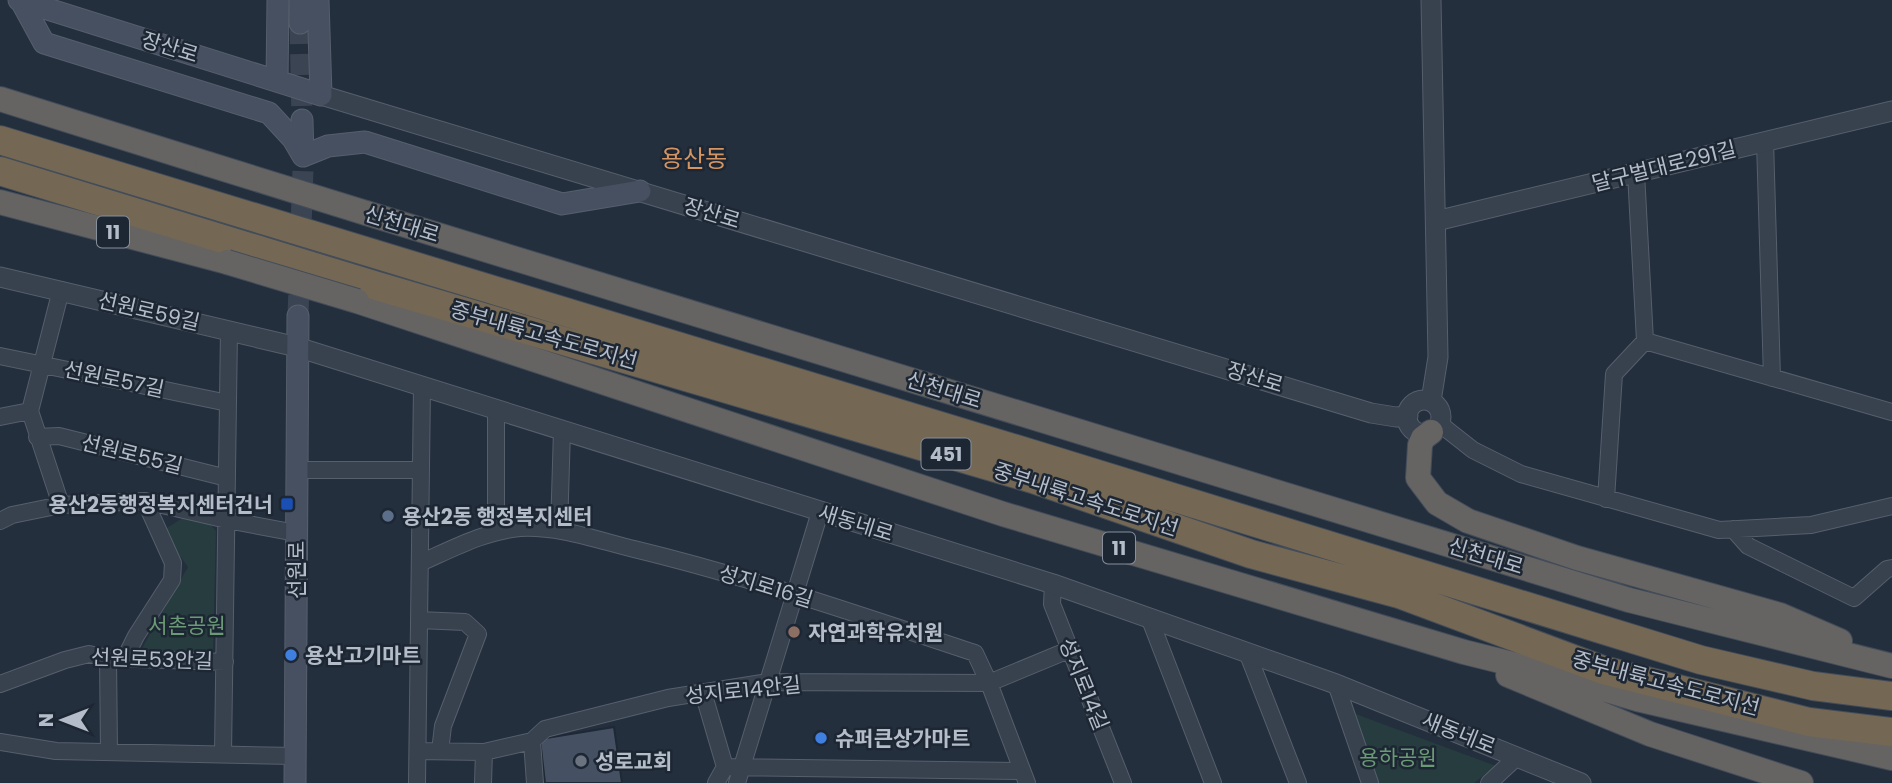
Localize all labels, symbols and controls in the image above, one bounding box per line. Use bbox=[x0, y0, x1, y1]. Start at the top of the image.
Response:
street label: 장산로 bbox=[138, 25, 202, 69]
street label: 달구벌대로291길 bbox=[1589, 134, 1739, 198]
district label: 용산동 bbox=[661, 142, 727, 175]
street label: 장산로 bbox=[680, 191, 744, 235]
street label: 신천대로 bbox=[361, 199, 443, 249]
road number: 11 bbox=[97, 216, 129, 248]
street label: 선원로59길 bbox=[95, 285, 203, 337]
street label: 중부내륙고속도로지선 bbox=[447, 294, 641, 376]
street label: 선원로57길 bbox=[61, 354, 167, 404]
street label: 장산로 bbox=[1223, 355, 1287, 399]
street label: 신천대로 bbox=[903, 365, 985, 415]
street label: 선원로55길 bbox=[78, 427, 186, 481]
road number: 451 bbox=[922, 438, 970, 470]
street label: 중부내륙고속도로지선 bbox=[990, 455, 1182, 543]
place label: 용산2동행정복지센터건너 bbox=[48, 490, 273, 519]
marker: 용산2동행정복지센터건너 bbox=[279, 496, 295, 512]
street label: 새동네로 bbox=[815, 498, 897, 548]
place label: 용산2동 행정복지센터 bbox=[402, 502, 592, 531]
marker: 용산2동 행정복지센터 bbox=[380, 508, 396, 524]
street label: 신천대로 bbox=[1445, 531, 1527, 581]
road number: 11 bbox=[1103, 533, 1135, 564]
street label: 선원로 bbox=[282, 541, 311, 599]
street label: 성지로16길 bbox=[715, 558, 817, 614]
park label: 서촌공원 bbox=[148, 611, 226, 640]
place label: 자연과학유치원 bbox=[808, 618, 943, 647]
marker: 자연과학유치원 bbox=[786, 624, 802, 640]
street label: 성지로14길 bbox=[1052, 633, 1116, 735]
place label: 용산고기마트 bbox=[305, 641, 421, 670]
street label: 선원로53안길 bbox=[90, 642, 214, 676]
street label: 중부내륙고속도로지선 bbox=[1569, 644, 1763, 722]
marker: 용산고기마트 bbox=[283, 647, 299, 663]
street label: 성지로14안길 bbox=[684, 669, 802, 711]
north arrow bbox=[28, 685, 98, 755]
street label: 새동네로 bbox=[1418, 705, 1500, 761]
text: N bbox=[33, 713, 60, 727]
place label: 슈퍼큰상가마트 bbox=[835, 724, 970, 753]
marker: 슈퍼큰상가마트 bbox=[813, 730, 829, 746]
park label: 용하공원 bbox=[1359, 743, 1437, 772]
place label: 성로교회 bbox=[595, 747, 672, 776]
marker: 성로교회 bbox=[573, 753, 589, 769]

